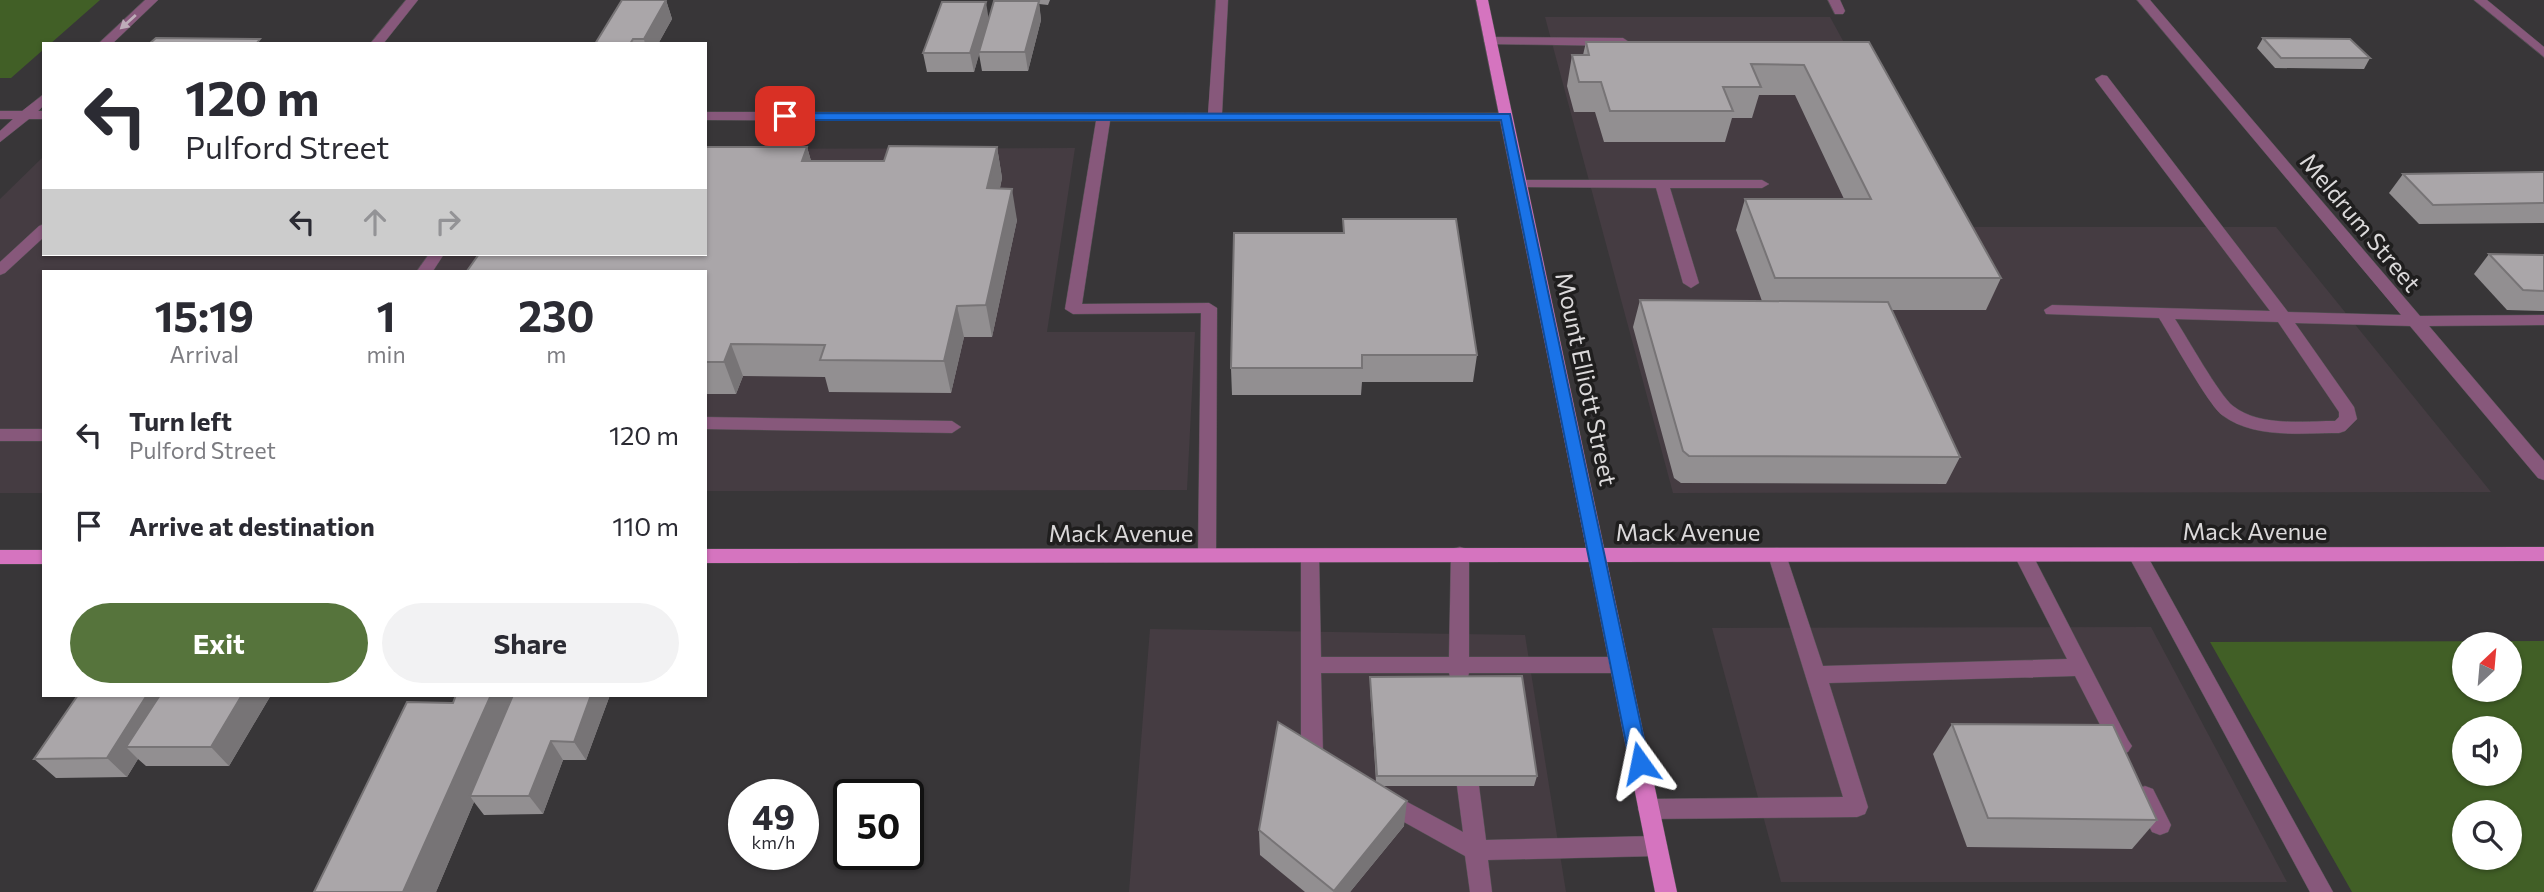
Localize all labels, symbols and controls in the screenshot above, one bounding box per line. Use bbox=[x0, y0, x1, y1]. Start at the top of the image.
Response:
one-way arrow bbox=[119, 14, 137, 30]
text: 120 m bbox=[185, 66, 319, 126]
icon: left bbox=[70, 70, 161, 161]
pin bbox=[755, 86, 815, 146]
icon: arrive bbox=[766, 97, 804, 135]
text: Pulford Street bbox=[185, 126, 389, 166]
street label: Meldrum Street bbox=[2295, 147, 2427, 297]
icon: left bbox=[283, 203, 321, 241]
icon: ahead bbox=[356, 203, 394, 241]
icon: right bbox=[429, 203, 467, 241]
street label: Mount Elliott Street bbox=[1550, 269, 1624, 489]
text: 15:19 bbox=[155, 289, 254, 341]
text: 1 bbox=[377, 289, 396, 341]
text: 230 bbox=[518, 289, 594, 341]
text: Arrival bbox=[169, 340, 239, 368]
text: min bbox=[367, 340, 406, 368]
text: m bbox=[546, 340, 566, 368]
text: Turn left bbox=[129, 405, 232, 436]
icon: left bbox=[70, 416, 108, 454]
text: 120 m bbox=[609, 419, 679, 450]
text: Pulford Street bbox=[129, 436, 276, 464]
icon: arrive bbox=[70, 507, 108, 545]
text: Arrive at destination bbox=[129, 510, 375, 541]
text: 110 m bbox=[612, 510, 679, 541]
street label: Mack Avenue bbox=[2183, 516, 2327, 545]
street label: Mack Avenue bbox=[1616, 517, 1760, 546]
street label: Mack Avenue bbox=[1049, 518, 1193, 547]
button: Exit bbox=[70, 603, 368, 683]
button: Share bbox=[382, 603, 679, 683]
north arrow bbox=[2452, 632, 2522, 702]
map controls bbox=[2452, 632, 2522, 870]
button: sound bbox=[2452, 716, 2522, 786]
position arrow bbox=[1603, 726, 1677, 800]
speed limit sign: 50 bbox=[833, 779, 924, 870]
text: 49 bbox=[752, 794, 795, 837]
button: search bbox=[2452, 800, 2522, 870]
text: km/h bbox=[752, 831, 795, 853]

